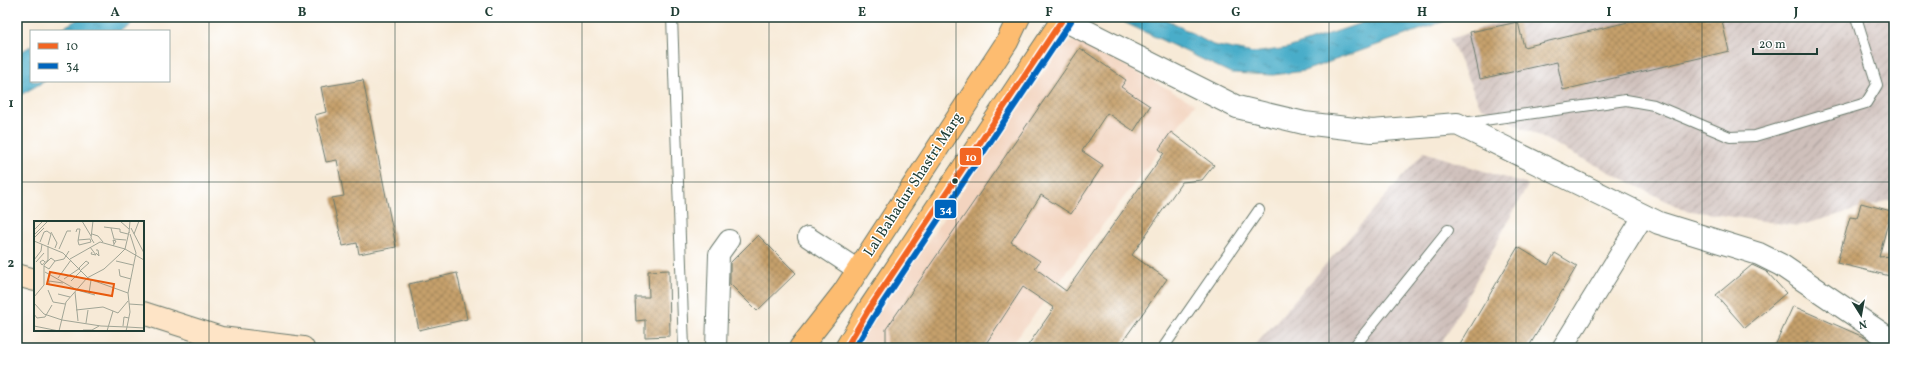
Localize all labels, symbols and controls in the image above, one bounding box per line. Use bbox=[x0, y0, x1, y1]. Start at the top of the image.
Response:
text: A bbox=[110, 4, 120, 22]
text: B bbox=[298, 4, 307, 22]
text: C bbox=[485, 4, 493, 22]
text: D bbox=[670, 4, 680, 22]
text: E bbox=[858, 4, 866, 22]
text: F bbox=[1045, 4, 1053, 22]
text: G bbox=[1231, 4, 1241, 22]
text: H bbox=[1417, 4, 1427, 22]
text: I bbox=[1607, 4, 1612, 22]
text: J bbox=[1793, 4, 1799, 22]
legend bbox=[30, 30, 170, 82]
scale bar bbox=[1753, 30, 1817, 56]
text: 20 m bbox=[1759, 37, 1786, 53]
text: 10 bbox=[66, 39, 78, 55]
text: 34 bbox=[66, 59, 79, 75]
text: 1 bbox=[8, 95, 14, 113]
street label: Lal Bahadur Shastri Marg bbox=[859, 108, 969, 261]
line badge: 10 bbox=[959, 147, 982, 166]
text: 10 bbox=[965, 151, 977, 166]
unlabelled marker bbox=[950, 176, 960, 186]
line badge: 34 bbox=[934, 199, 957, 219]
text: 34 bbox=[940, 203, 952, 218]
inset map bbox=[34, 221, 144, 331]
text: 2 bbox=[8, 255, 15, 273]
north arrow bbox=[1841, 295, 1881, 335]
text: N bbox=[1857, 315, 1868, 331]

